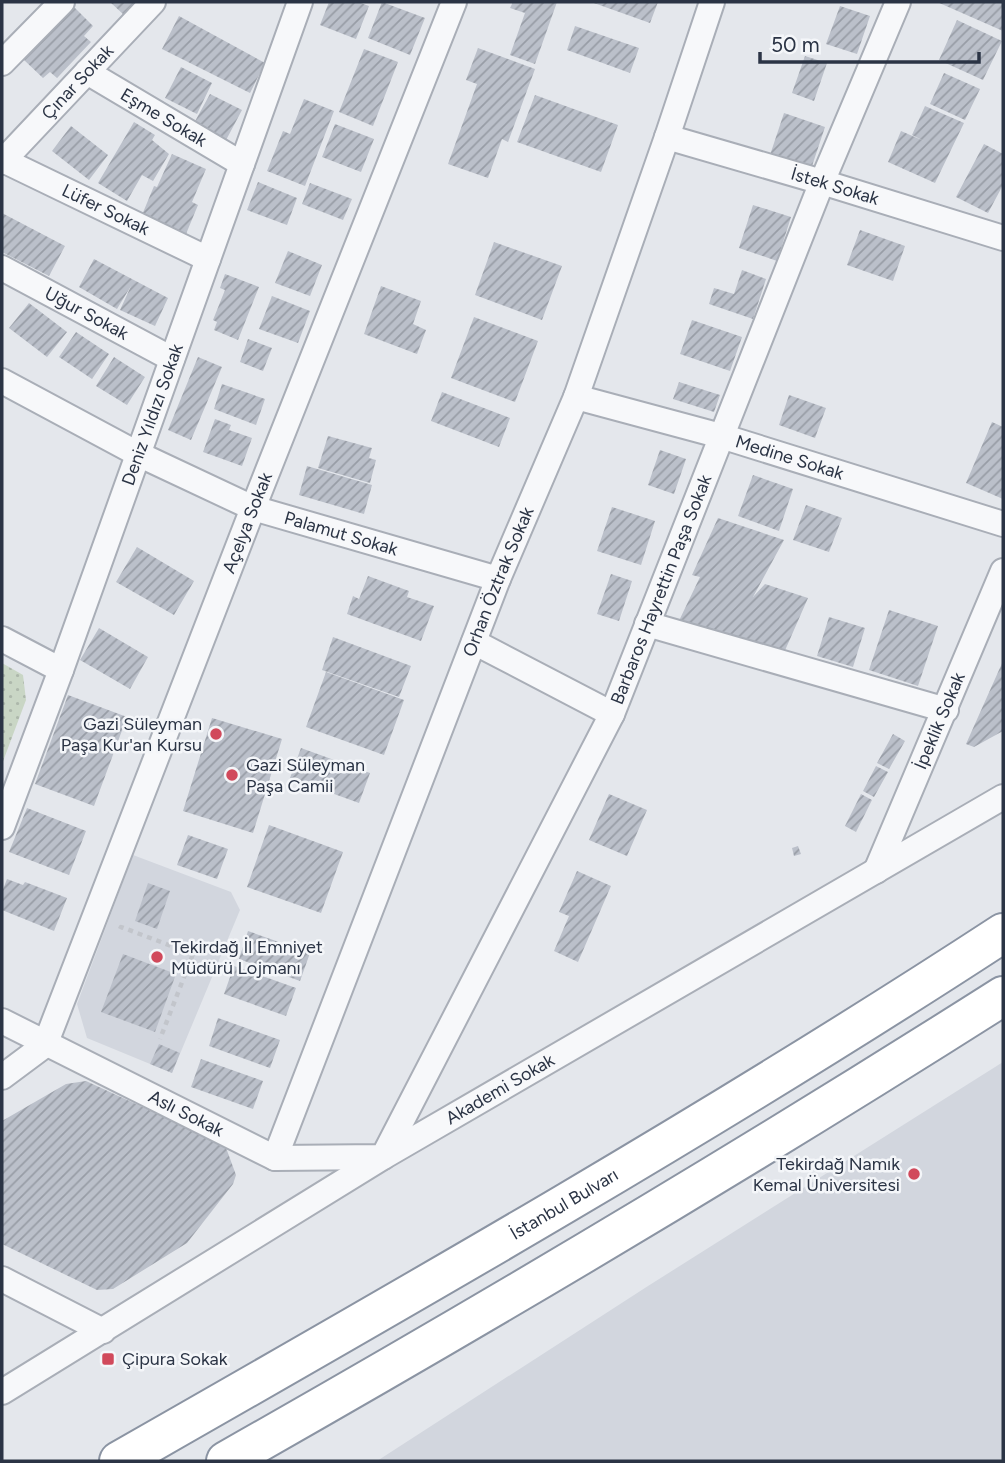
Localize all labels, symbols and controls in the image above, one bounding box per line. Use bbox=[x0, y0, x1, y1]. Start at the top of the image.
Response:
scale bar bbox=[760, 21, 979, 65]
text: 50 m bbox=[771, 32, 820, 57]
street label: Çınar Sokak bbox=[37, 40, 118, 124]
street label: Eşme Sokak bbox=[116, 83, 211, 152]
street label: İstek Sokak bbox=[788, 163, 882, 210]
street label: Lüfer Sokak bbox=[58, 179, 153, 240]
street label: Uğur Sokak bbox=[41, 282, 133, 345]
street label: Deniz Yıldızı Sokak bbox=[117, 340, 188, 488]
street label: Medine Sokak bbox=[733, 430, 847, 485]
street label: Açelya Sokak bbox=[218, 469, 277, 576]
street label: Barbaros Hayrettin Paşa Sokak bbox=[606, 471, 716, 708]
street label: Orhan Öztrak Sokak bbox=[458, 503, 539, 660]
street label: Palamut Sokak bbox=[282, 507, 401, 560]
street label: İpeklik Sokak bbox=[909, 669, 970, 773]
place label: Gazi Süleyman Paşa Kur'an Kursu bbox=[61, 713, 202, 756]
marker: Gazi Süleyman Paşa Kur'an Kursu bbox=[208, 726, 224, 742]
place label: Gazi Süleyman Paşa Camii bbox=[246, 754, 365, 797]
marker: Gazi Süleyman Paşa Camii bbox=[224, 767, 240, 783]
place label: Tekirdağ İl Emniyet Müdürü Lojmanı bbox=[171, 936, 323, 979]
marker: Tekirdağ İl Emniyet Müdürü Lojmanı bbox=[149, 949, 165, 965]
street label: Akademi Sokak bbox=[442, 1049, 559, 1129]
street label: Aslı Sokak bbox=[145, 1085, 228, 1142]
place label: Tekirdağ Namık Kemal Üniversitesi bbox=[753, 1153, 900, 1196]
street label: İstanbul Bulvarı bbox=[506, 1164, 622, 1244]
marker: Tekirdağ Namık Kemal Üniversitesi bbox=[906, 1166, 922, 1182]
place label: Çipura Sokak bbox=[122, 1348, 228, 1370]
marker: Çipura Sokak bbox=[100, 1351, 116, 1367]

